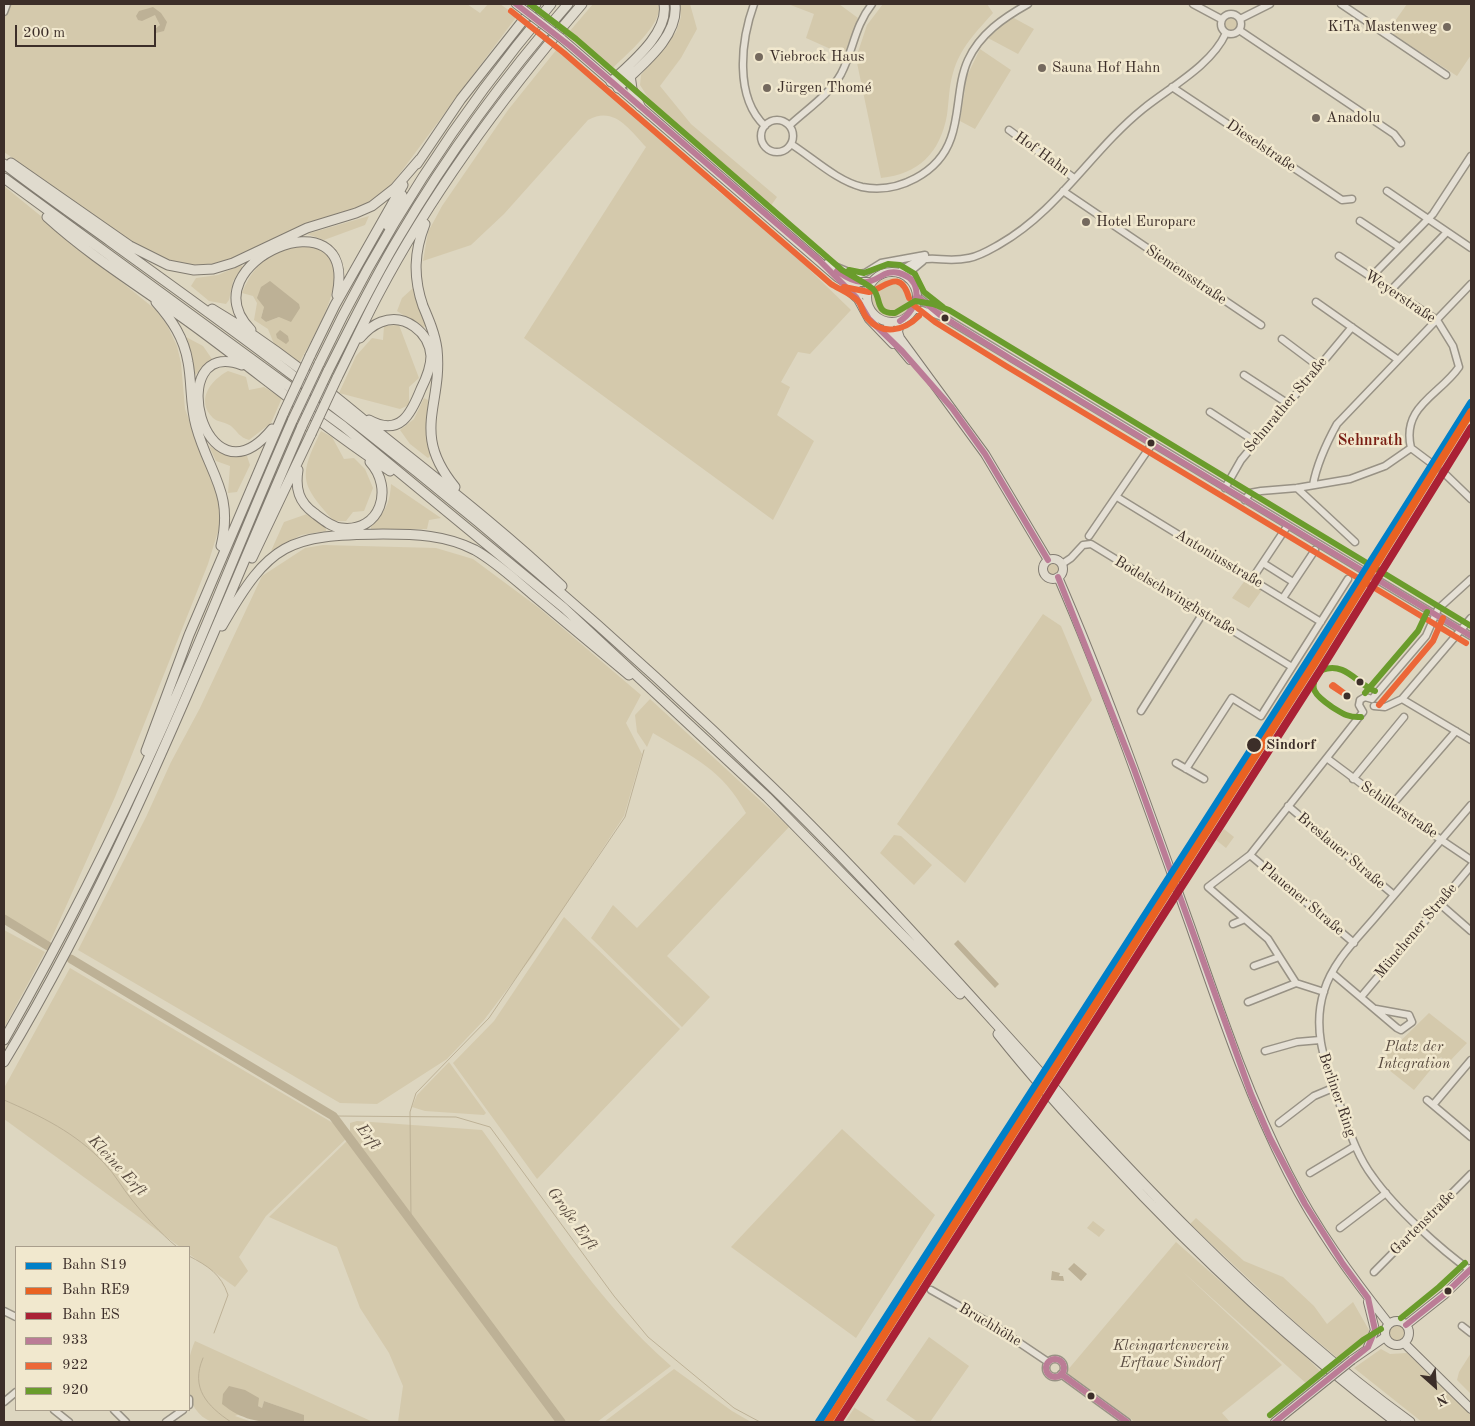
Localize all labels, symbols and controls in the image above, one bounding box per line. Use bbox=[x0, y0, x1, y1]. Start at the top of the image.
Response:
scale bar bbox=[18, 15, 159, 47]
place label: KiTa Mastenweg bbox=[1327, 18, 1437, 36]
marker: KiTa Mastenweg bbox=[1441, 21, 1453, 33]
text: 200 m bbox=[23, 26, 65, 41]
place label: Viebrock Haus bbox=[769, 48, 864, 66]
marker: Viebrock Haus bbox=[753, 51, 765, 63]
place label: Sauna Hof Hahn bbox=[1052, 59, 1160, 77]
marker: Sauna Hof Hahn bbox=[1036, 62, 1048, 74]
place label: Jürgen Thomé bbox=[777, 79, 872, 97]
marker: Jürgen Thomé bbox=[761, 82, 773, 94]
place label: Anadolu bbox=[1326, 109, 1380, 127]
marker: Anadolu bbox=[1310, 112, 1322, 124]
street label: Dieselstraße bbox=[1223, 116, 1299, 176]
street label: Hof Hahn bbox=[1011, 128, 1073, 180]
place label: Hotel Europarc bbox=[1096, 213, 1195, 231]
marker: Hotel Europarc bbox=[1080, 216, 1092, 228]
street label: Siemensstraße bbox=[1142, 241, 1230, 309]
street label: Weyerstraße bbox=[1361, 267, 1439, 327]
unlabelled marker bbox=[940, 313, 950, 323]
street label: Sehnrather Straße bbox=[1241, 353, 1331, 457]
district label: Sehnrath bbox=[1337, 431, 1403, 451]
unlabelled marker bbox=[1146, 438, 1156, 448]
street label: Antoniusstraße bbox=[1172, 526, 1266, 592]
street label: Bodelschwinghstraße bbox=[1111, 553, 1239, 639]
unlabelled marker bbox=[1355, 677, 1365, 687]
unlabelled marker bbox=[1342, 691, 1352, 701]
marker: Sindorf bbox=[1245, 736, 1263, 754]
place label: Sindorf bbox=[1266, 736, 1315, 754]
street label: Schillerstraße bbox=[1357, 778, 1441, 842]
street label: Breslauer Straße bbox=[1293, 809, 1389, 893]
street label: Plauener Straße bbox=[1256, 858, 1348, 940]
street label: Münchener Straße bbox=[1371, 880, 1461, 982]
park label: Platz der Integration bbox=[1378, 1038, 1450, 1073]
street label: Berliner Ring bbox=[1314, 1051, 1360, 1139]
water label: Erft bbox=[352, 1120, 384, 1154]
water label: Kleine Erft bbox=[84, 1131, 150, 1201]
water label: Große Erft bbox=[543, 1184, 601, 1254]
street label: Gartenstraße bbox=[1387, 1187, 1459, 1259]
legend bbox=[15, 1246, 190, 1411]
text: Bahn S19 bbox=[62, 1258, 127, 1273]
text: Bahn RE9 bbox=[62, 1283, 130, 1298]
unlabelled marker bbox=[1443, 1286, 1453, 1296]
street label: Bruchhöhe bbox=[955, 1299, 1025, 1351]
text: Bahn ES bbox=[62, 1308, 120, 1323]
text: 933 bbox=[62, 1333, 88, 1348]
park label: Kleingartenverein Erftaue Sindorf bbox=[1113, 1337, 1229, 1372]
text: 922 bbox=[62, 1358, 88, 1373]
north arrow bbox=[1410, 1361, 1460, 1411]
text: 920 bbox=[62, 1383, 88, 1398]
unlabelled marker bbox=[1086, 1391, 1096, 1401]
text: N bbox=[1434, 1391, 1449, 1408]

